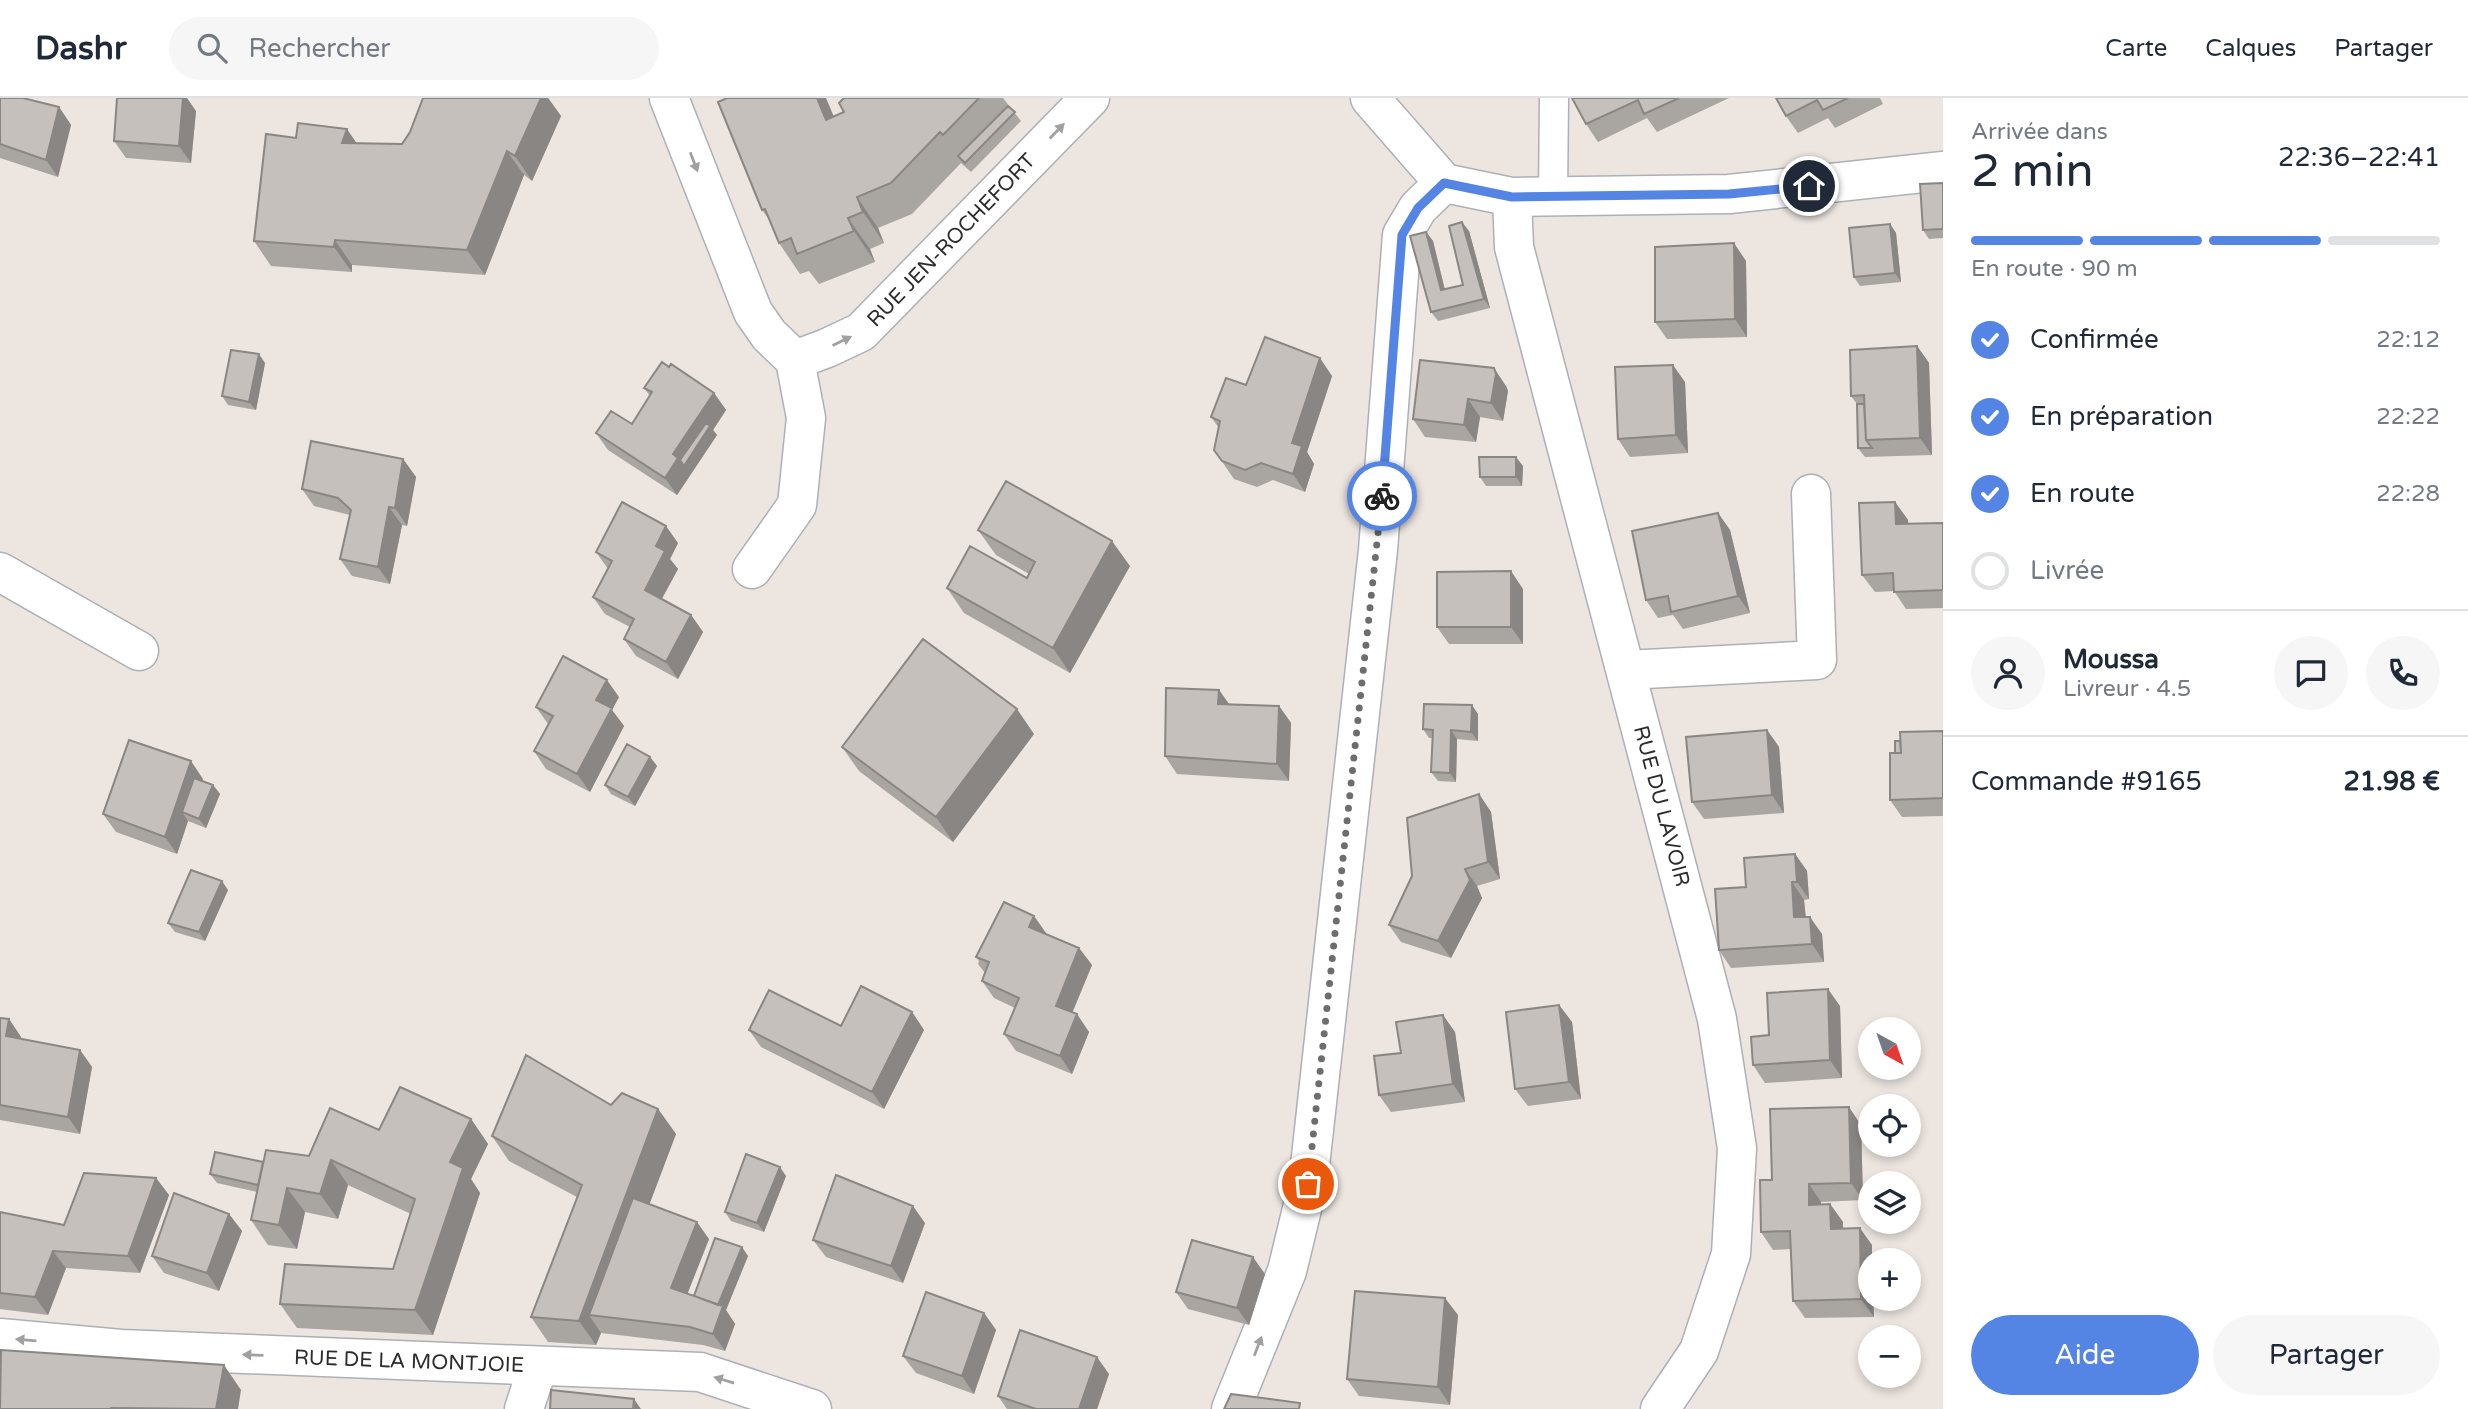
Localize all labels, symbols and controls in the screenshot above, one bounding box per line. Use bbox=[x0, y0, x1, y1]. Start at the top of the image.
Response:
search box bbox=[169, 17, 659, 80]
text: Dashr bbox=[35, 29, 127, 68]
icon: search bbox=[193, 29, 231, 67]
text: Rechercher bbox=[249, 33, 390, 64]
text: Carte bbox=[2105, 34, 2167, 63]
text: Calques bbox=[2205, 34, 2296, 63]
text: Partager bbox=[2334, 34, 2433, 63]
text: Arrivée dans bbox=[1971, 118, 2108, 146]
one-way arrow bbox=[1049, 123, 1066, 140]
text: 22:36–22:41 bbox=[2278, 142, 2440, 173]
text: 2 min bbox=[1971, 144, 2094, 199]
street label: RUE JEN-ROCHEFORT bbox=[862, 148, 1041, 332]
one-way arrow bbox=[689, 151, 700, 172]
pin bbox=[1779, 156, 1839, 216]
icon: home bbox=[1790, 167, 1828, 205]
text: En route · 90 m bbox=[1971, 255, 2138, 283]
icon: check bbox=[1971, 321, 2009, 359]
text: Confirmée bbox=[2030, 324, 2159, 355]
text: 22:12 bbox=[2376, 326, 2440, 354]
one-way arrow bbox=[832, 335, 852, 346]
icon: check bbox=[1971, 398, 2009, 436]
text: En préparation bbox=[2030, 401, 2213, 432]
text: 22:22 bbox=[2376, 403, 2440, 431]
courier bbox=[1347, 461, 1417, 531]
icon: check bbox=[1971, 475, 2009, 513]
icon: bike bbox=[1363, 477, 1401, 515]
text: En route bbox=[2030, 478, 2135, 509]
text: 22:28 bbox=[2376, 480, 2440, 508]
text: Livrée bbox=[2030, 555, 2104, 586]
button: person bbox=[1971, 636, 2045, 710]
button: chat bbox=[2274, 636, 2348, 710]
button: phone bbox=[2366, 636, 2440, 710]
text: Moussa bbox=[2063, 644, 2159, 675]
text: Livreur · 4.5 bbox=[2063, 675, 2191, 703]
street label: RUE DU LAVOIR bbox=[1628, 723, 1695, 889]
text: Commande #9165 bbox=[1971, 766, 2202, 797]
text: 21.98 € bbox=[2343, 766, 2440, 797]
north arrow bbox=[1858, 1017, 1922, 1080]
map controls bbox=[1858, 1017, 1921, 1388]
button: locate bbox=[1858, 1094, 1921, 1157]
pin bbox=[1278, 1154, 1338, 1214]
icon: bag bbox=[1289, 1165, 1327, 1203]
button: layers bbox=[1858, 1171, 1921, 1234]
button: + bbox=[1858, 1248, 1921, 1311]
button: Aide bbox=[1971, 1315, 2199, 1395]
button: Partager bbox=[2213, 1315, 2440, 1395]
button: − bbox=[1858, 1325, 1921, 1388]
one-way arrow bbox=[15, 1334, 37, 1345]
one-way arrow bbox=[1252, 1335, 1263, 1356]
street label: RUE DE LA MONTJOIE bbox=[293, 1345, 525, 1378]
one-way arrow bbox=[242, 1349, 264, 1360]
one-way arrow bbox=[714, 1374, 735, 1384]

